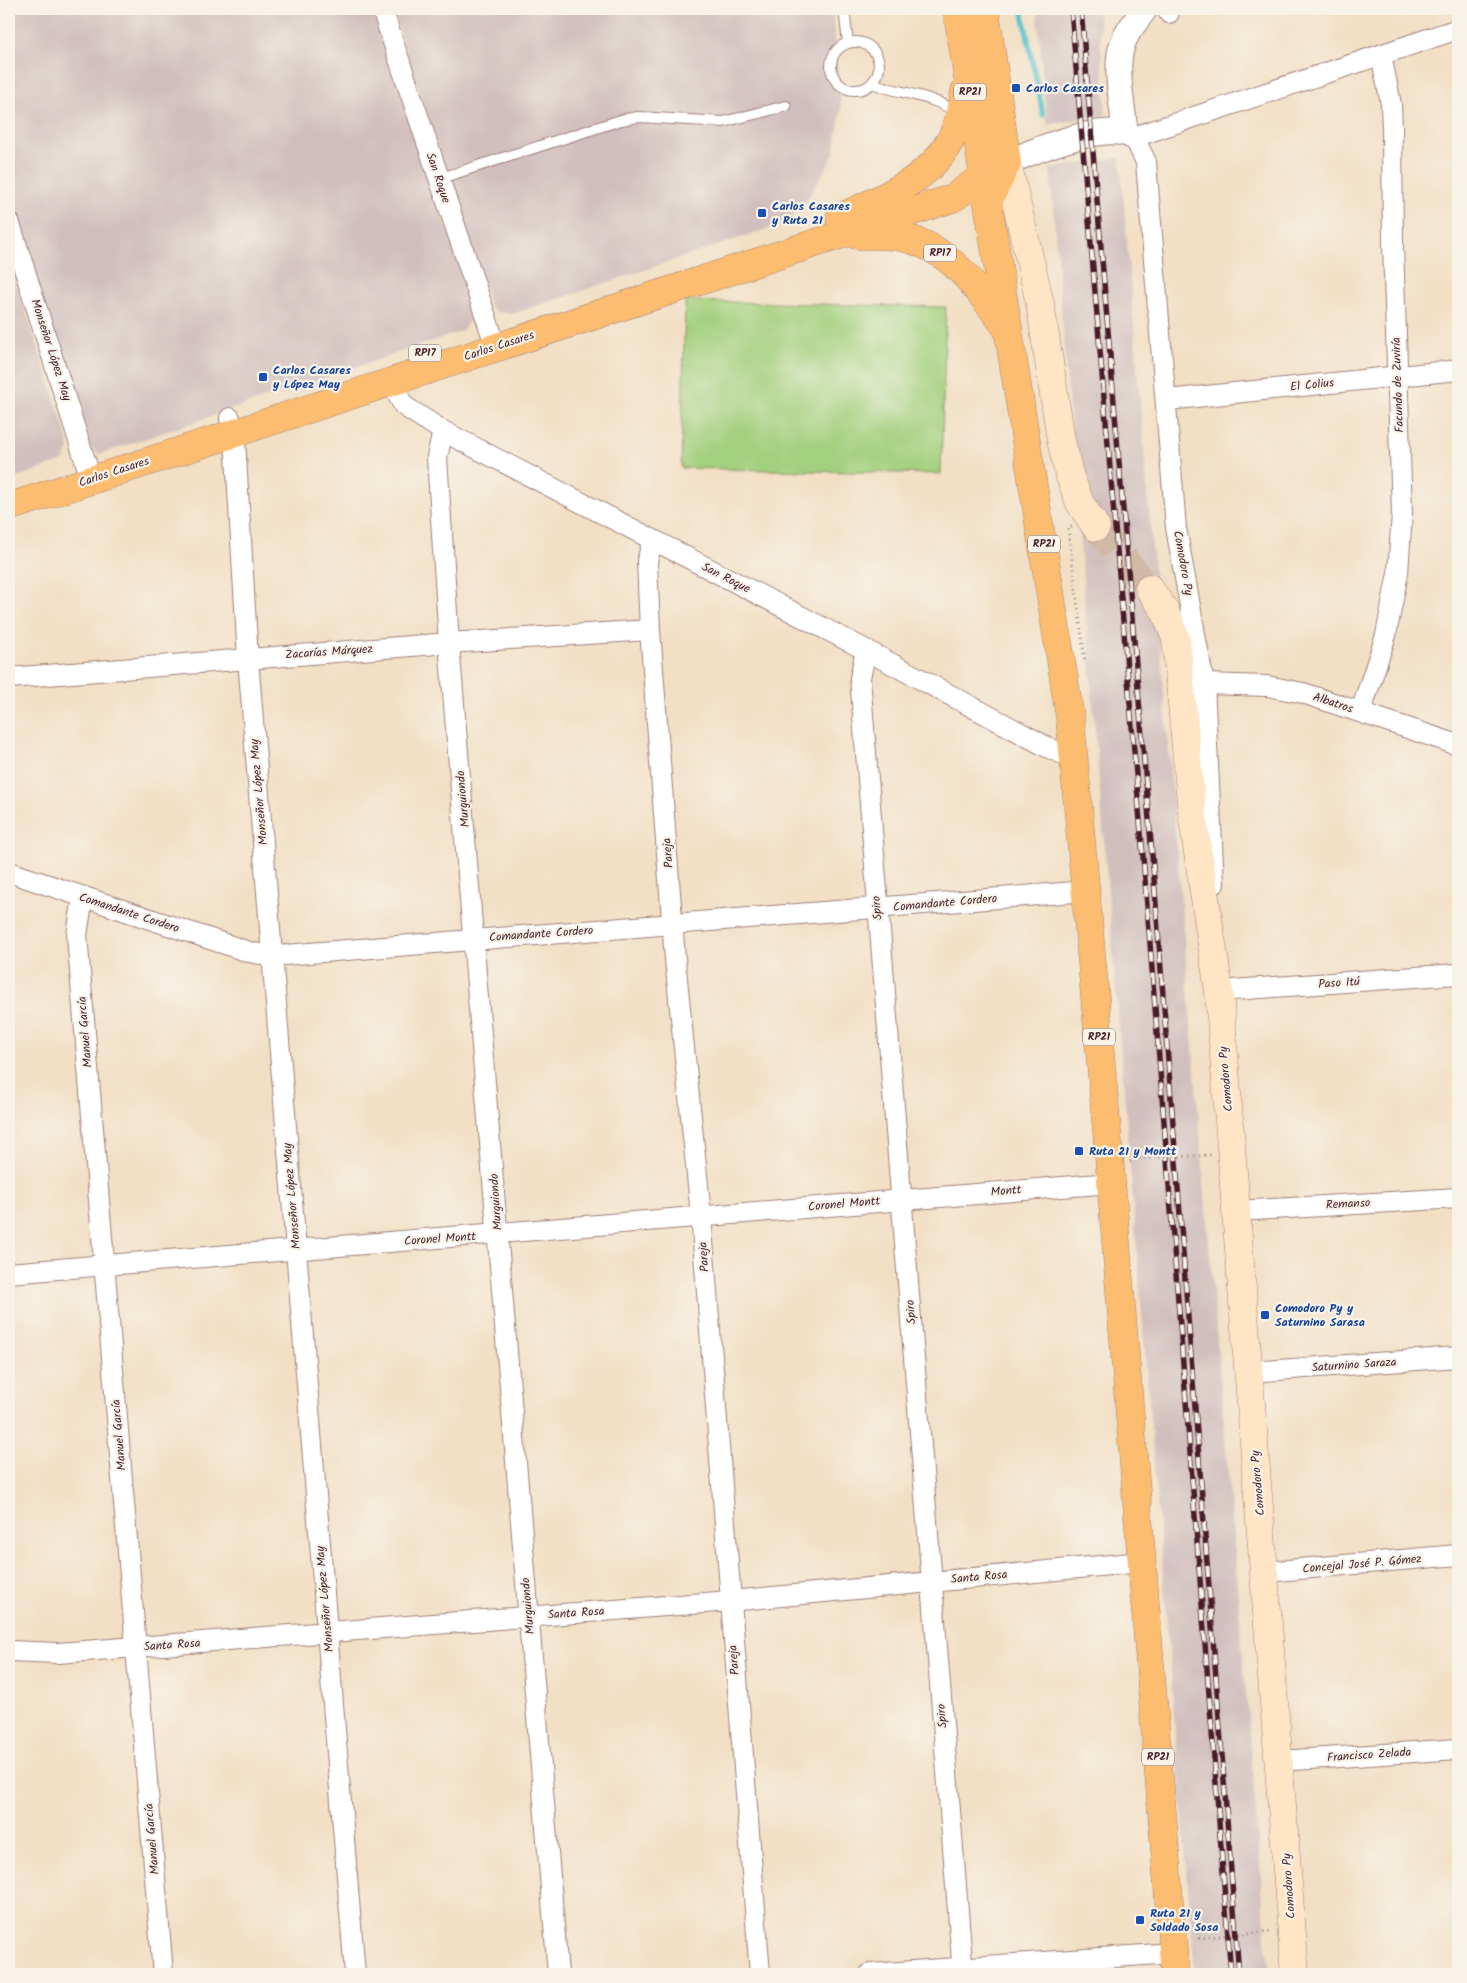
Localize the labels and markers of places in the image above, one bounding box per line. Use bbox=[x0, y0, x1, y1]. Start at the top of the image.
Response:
place label: Carlos Casares bbox=[1026, 79, 1104, 98]
marker: Carlos Casares bbox=[1010, 82, 1022, 94]
place label: Carlos Casares y Ruta 21 bbox=[771, 197, 850, 230]
marker: Carlos Casares y Ruta 21 bbox=[756, 207, 768, 219]
place label: Carlos Casares y López May bbox=[272, 361, 351, 394]
marker: Carlos Casares y López May bbox=[257, 371, 269, 383]
place label: Ruta 21 y Montt bbox=[1089, 1142, 1177, 1161]
marker: Ruta 21 y Montt bbox=[1073, 1145, 1085, 1157]
place label: Comodoro Py y Saturnino Sarasa bbox=[1275, 1299, 1365, 1332]
marker: Comodoro Py y Saturnino Sarasa bbox=[1259, 1309, 1271, 1321]
place label: Ruta 21 y Soldado Sosa bbox=[1150, 1904, 1218, 1937]
marker: Ruta 21 y Soldado Sosa bbox=[1134, 1914, 1146, 1926]

